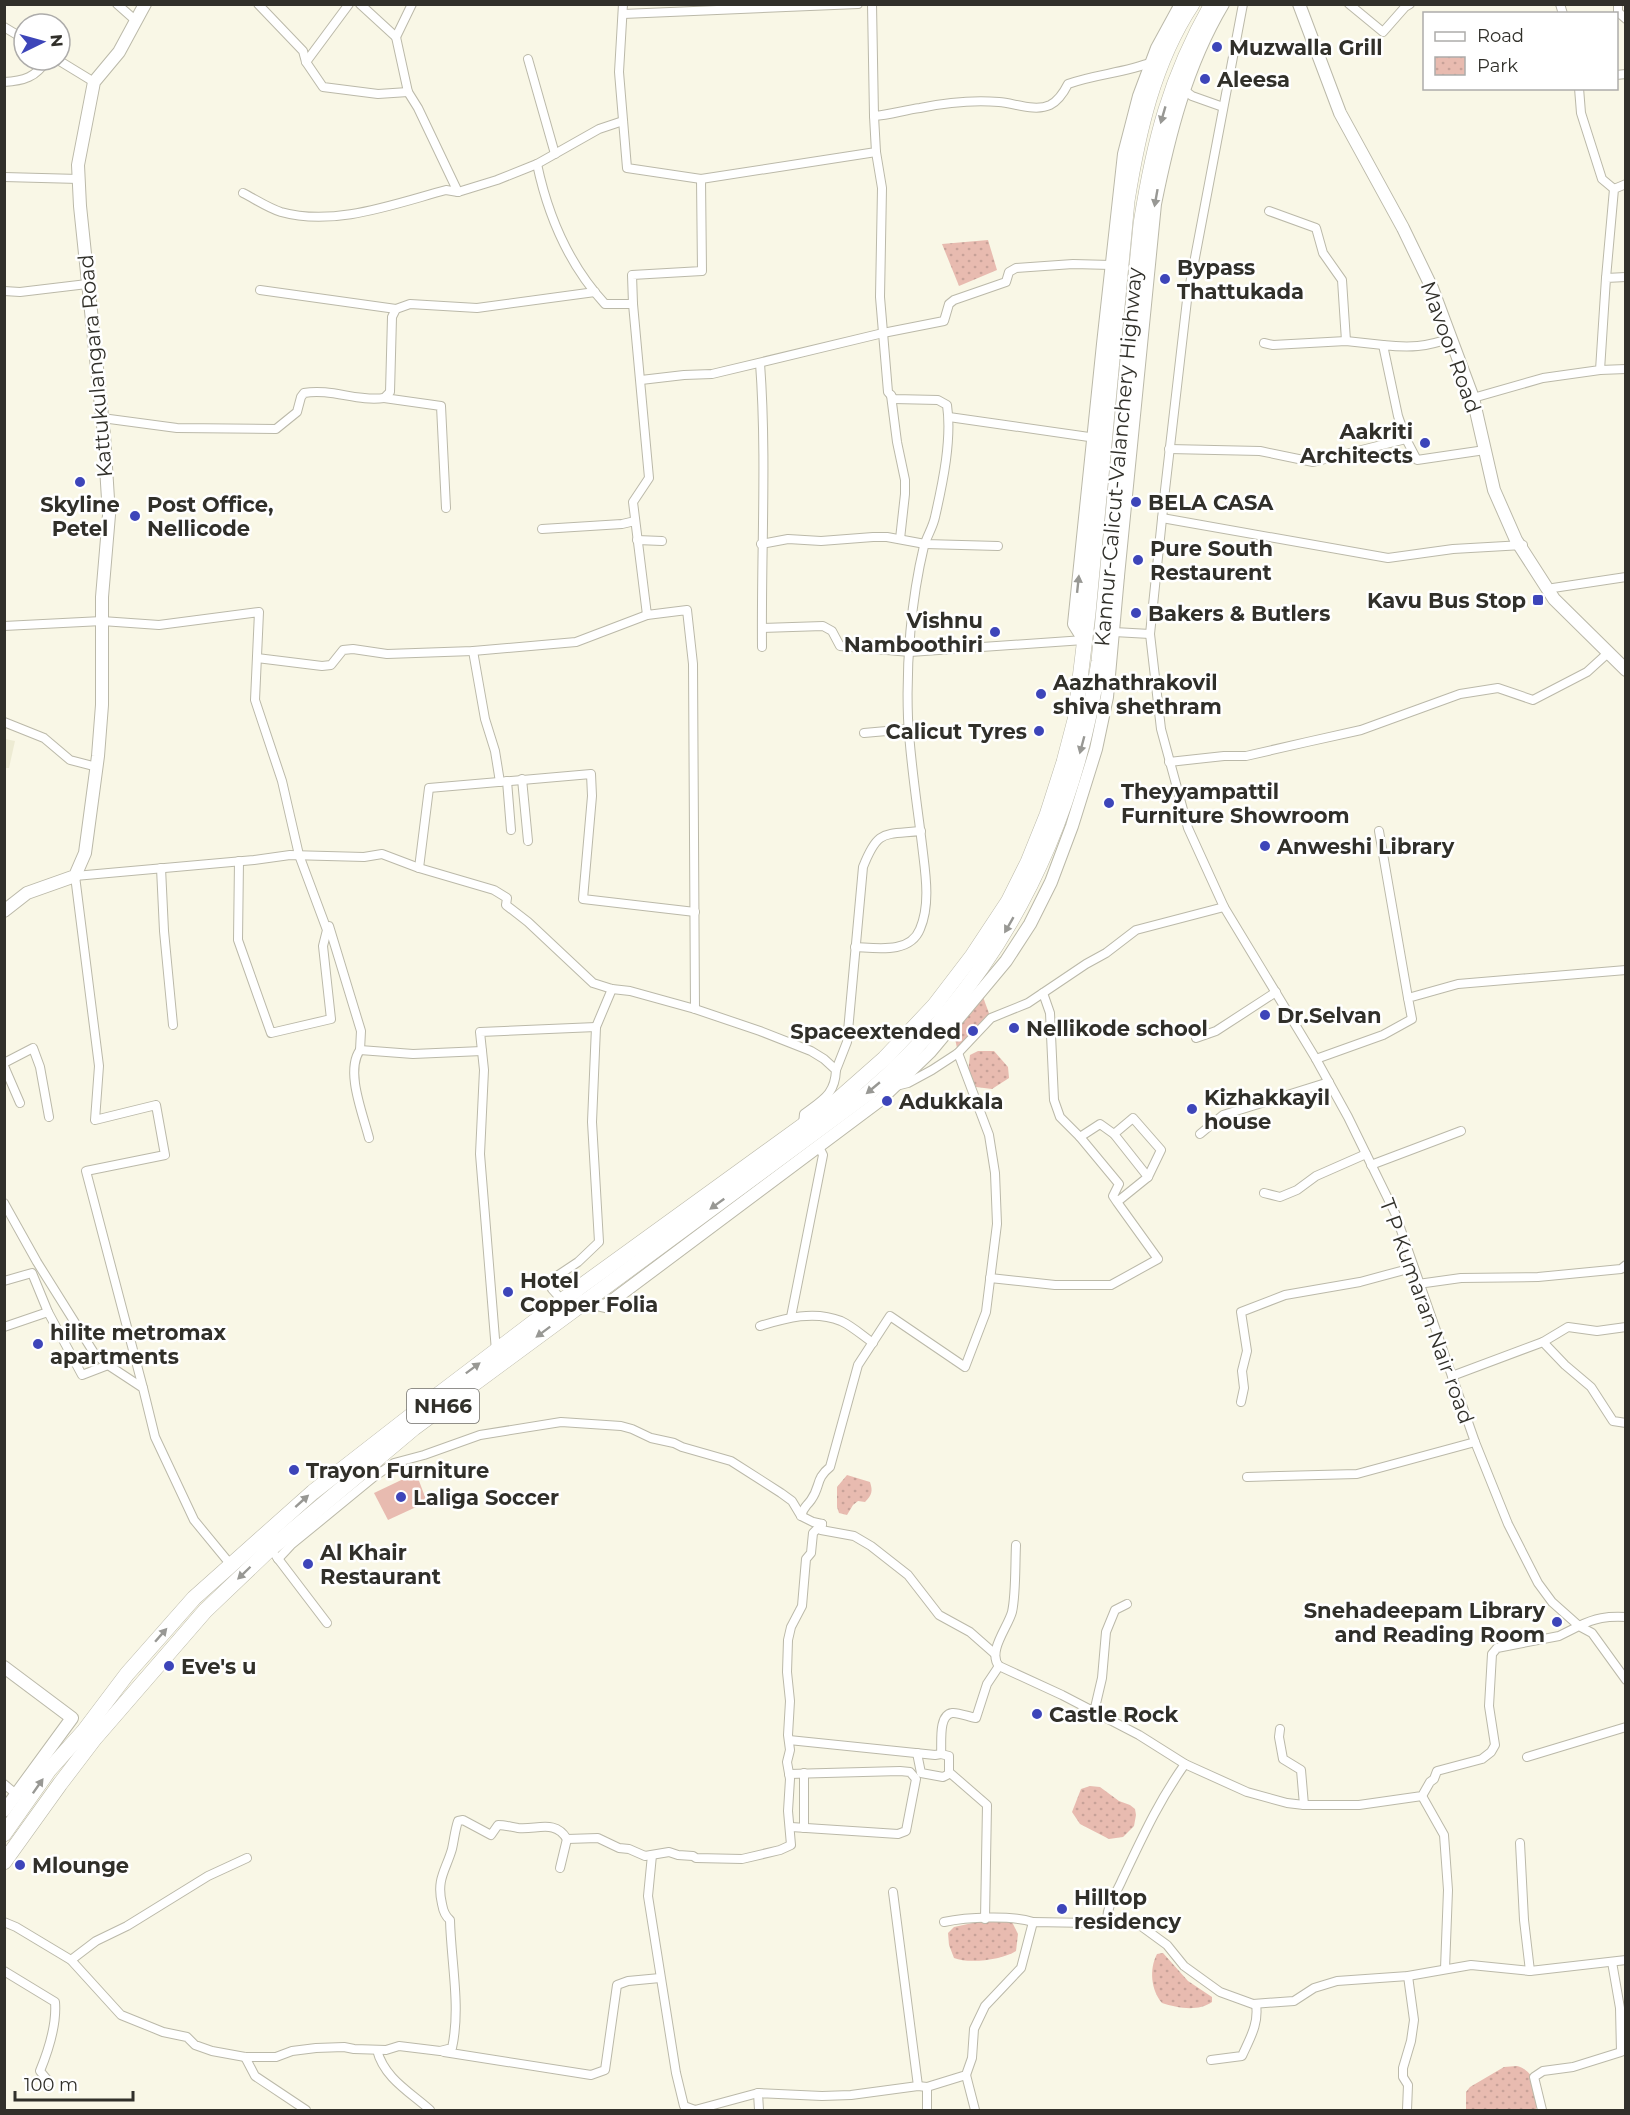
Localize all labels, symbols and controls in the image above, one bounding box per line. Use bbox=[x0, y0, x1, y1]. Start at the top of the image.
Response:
north arrow bbox=[12, 12, 72, 72]
legend bbox=[1423, 12, 1618, 90]
text: Road bbox=[1477, 25, 1524, 47]
text: N bbox=[46, 33, 66, 48]
place label: Muzwalla Grill bbox=[1229, 35, 1383, 60]
marker: Muzwalla Grill bbox=[1210, 40, 1224, 54]
text: Park bbox=[1477, 55, 1518, 77]
place label: Aleesa bbox=[1216, 67, 1290, 92]
marker: Aleesa bbox=[1198, 72, 1212, 86]
one-way arrow bbox=[1158, 106, 1167, 124]
one-way arrow bbox=[1151, 188, 1160, 207]
street label: Kattukulangara Road bbox=[73, 253, 117, 479]
place label: Bypass Thattukada bbox=[1177, 255, 1304, 304]
street label: Kannur-Calicut-Valanchery Highway bbox=[1089, 266, 1147, 648]
marker: Bypass Thattukada bbox=[1158, 272, 1172, 286]
street label: Mavoor Road bbox=[1416, 278, 1486, 416]
place label: Aakriti Architects bbox=[1299, 419, 1413, 468]
marker: Aakriti Architects bbox=[1418, 436, 1432, 450]
marker: Skyline Petel bbox=[73, 475, 87, 489]
place label: BELA CASA bbox=[1148, 490, 1274, 515]
place label: Skyline Petel bbox=[40, 492, 120, 541]
place label: Post Office, Nellicode bbox=[147, 492, 274, 541]
marker: BELA CASA bbox=[1129, 495, 1143, 509]
marker: Post Office, Nellicode bbox=[128, 509, 142, 523]
place label: Pure South Restaurent bbox=[1150, 536, 1273, 585]
marker: Pure South Restaurent bbox=[1131, 553, 1145, 567]
one-way arrow bbox=[1074, 574, 1083, 593]
place label: Kavu Bus Stop bbox=[1367, 588, 1526, 613]
marker: Kavu Bus Stop bbox=[1531, 593, 1545, 607]
place label: Bakers & Butlers bbox=[1148, 601, 1330, 626]
marker: Bakers & Butlers bbox=[1129, 606, 1143, 620]
place label: Vishnu Namboothiri bbox=[844, 608, 983, 657]
marker: Vishnu Namboothiri bbox=[988, 625, 1002, 639]
place label: Aazhathrakovil shiva shethram bbox=[1052, 670, 1222, 719]
marker: Aazhathrakovil shiva shethram bbox=[1034, 687, 1048, 701]
place label: Calicut Tyres bbox=[886, 719, 1027, 744]
marker: Calicut Tyres bbox=[1032, 724, 1046, 738]
one-way arrow bbox=[1077, 736, 1087, 754]
place label: Theyyampattil Furniture Showroom bbox=[1121, 779, 1350, 828]
marker: Theyyampattil Furniture Showroom bbox=[1102, 796, 1116, 810]
place label: Anweshi Library bbox=[1276, 834, 1455, 859]
marker: Anweshi Library bbox=[1258, 839, 1272, 853]
one-way arrow bbox=[1004, 917, 1014, 934]
place label: Dr.Selvan bbox=[1277, 1003, 1381, 1028]
marker: Dr.Selvan bbox=[1258, 1008, 1272, 1022]
place label: Nellikode school bbox=[1026, 1016, 1208, 1041]
place label: Spaceextended bbox=[790, 1019, 961, 1044]
marker: Nellikode school bbox=[1007, 1021, 1021, 1035]
marker: Spaceextended bbox=[966, 1024, 980, 1038]
one-way arrow bbox=[866, 1081, 881, 1094]
place label: Kizhakkayil house bbox=[1204, 1085, 1330, 1134]
place label: Adukkala bbox=[898, 1089, 1003, 1114]
marker: Adukkala bbox=[880, 1094, 894, 1108]
marker: Kizhakkayil house bbox=[1185, 1102, 1199, 1116]
street label: T P Kumaran Nair road bbox=[1375, 1195, 1479, 1427]
one-way arrow bbox=[709, 1198, 725, 1210]
place label: Hotel Copper Folia bbox=[520, 1268, 658, 1317]
marker: Hotel Copper Folia bbox=[501, 1285, 515, 1299]
place label: hilite metromax apartments bbox=[50, 1320, 227, 1369]
one-way arrow bbox=[535, 1326, 551, 1338]
marker: hilite metromax apartments bbox=[31, 1337, 45, 1351]
one-way arrow bbox=[465, 1363, 480, 1375]
road number: NH66 bbox=[407, 1389, 479, 1423]
place label: Trayon Furniture bbox=[306, 1458, 489, 1483]
marker: Trayon Furniture bbox=[287, 1463, 301, 1477]
place label: Laliga Soccer bbox=[413, 1485, 559, 1510]
marker: Laliga Soccer bbox=[394, 1490, 408, 1504]
one-way arrow bbox=[294, 1495, 309, 1508]
place label: Al Khair Restaurant bbox=[319, 1540, 441, 1589]
marker: Al Khair Restaurant bbox=[301, 1557, 315, 1571]
one-way arrow bbox=[238, 1566, 252, 1580]
place label: Snehadeepam Library and Reading Room bbox=[1304, 1598, 1545, 1647]
marker: Snehadeepam Library and Reading Room bbox=[1550, 1615, 1564, 1629]
one-way arrow bbox=[154, 1628, 167, 1643]
place label: Eve's u bbox=[181, 1654, 257, 1679]
marker: Eve's u bbox=[162, 1659, 176, 1673]
place label: Castle Rock bbox=[1049, 1702, 1178, 1727]
marker: Castle Rock bbox=[1030, 1707, 1044, 1721]
one-way arrow bbox=[32, 1778, 43, 1794]
place label: Mlounge bbox=[32, 1853, 129, 1878]
marker: Mlounge bbox=[13, 1858, 27, 1872]
place label: Hilltop residency bbox=[1074, 1885, 1181, 1934]
marker: Hilltop residency bbox=[1055, 1902, 1069, 1916]
scale bar bbox=[15, 2064, 134, 2102]
text: 100 m bbox=[24, 2074, 78, 2096]

